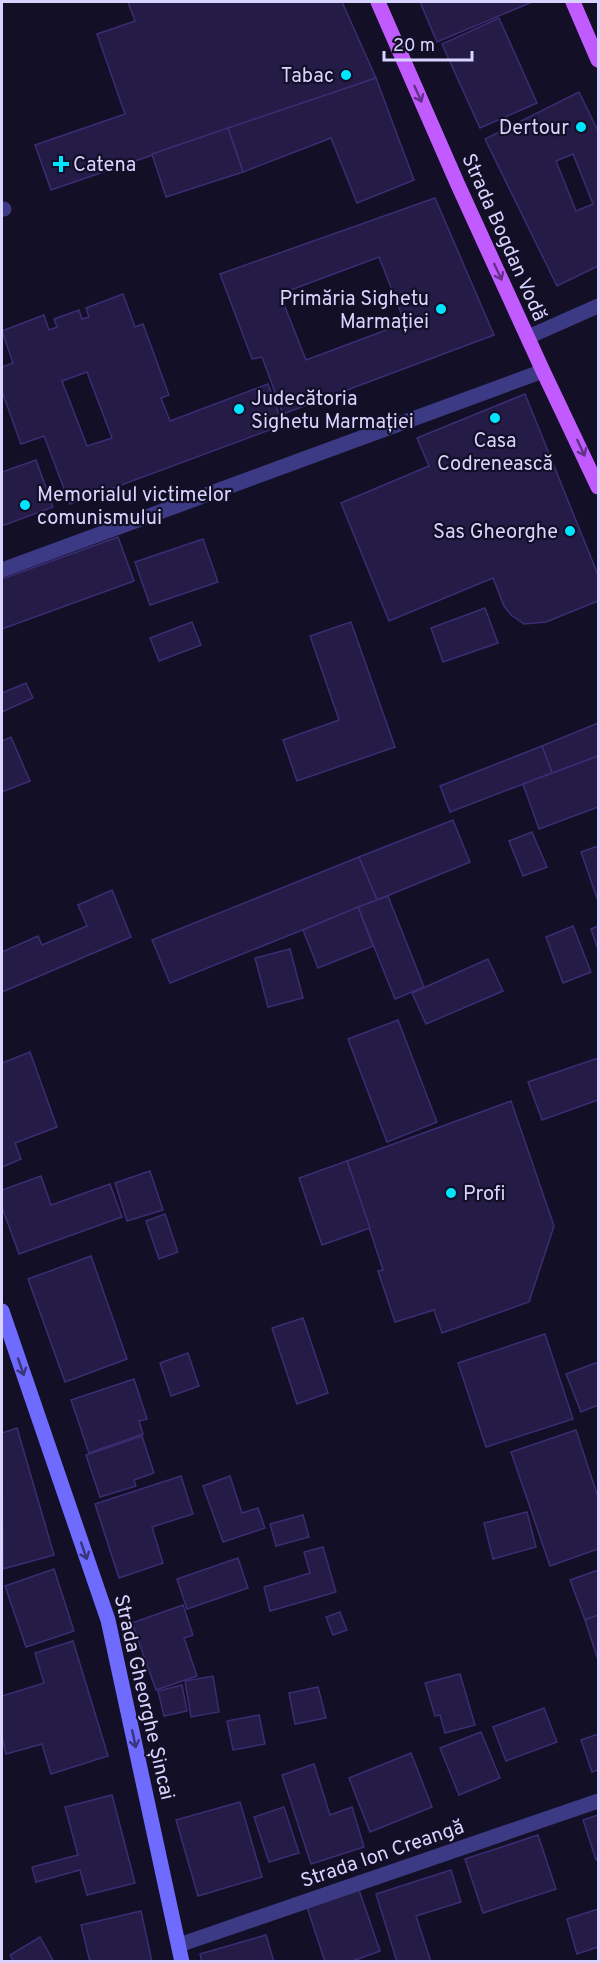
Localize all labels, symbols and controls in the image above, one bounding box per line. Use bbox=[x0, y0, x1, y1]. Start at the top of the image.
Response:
scale bar bbox=[384, 24, 472, 62]
text: 20 m bbox=[393, 35, 435, 58]
place label: Tabac bbox=[281, 64, 334, 90]
marker: Tabac bbox=[339, 68, 353, 82]
one-way arrow bbox=[413, 84, 425, 102]
place label: Dertour bbox=[499, 116, 569, 142]
marker: Dertour bbox=[574, 120, 588, 134]
street label: Strada Bogdan Vodă bbox=[455, 150, 552, 326]
place label: Catena bbox=[73, 153, 136, 179]
marker: Catena bbox=[54, 157, 68, 171]
one-way arrow bbox=[492, 262, 504, 280]
place label: Primăria Sighetu Marmației bbox=[279, 287, 429, 336]
marker: Primăria Sighetu Marmației bbox=[434, 302, 448, 316]
place label: Judecătoria Sighetu Marmației bbox=[251, 387, 414, 436]
marker: Judecătoria Sighetu Marmației bbox=[232, 402, 246, 416]
marker: Casa Codrenească bbox=[488, 411, 502, 425]
place label: Casa Codrenească bbox=[437, 429, 553, 478]
one-way arrow bbox=[575, 439, 587, 457]
place label: Memorialul victimelor comunismului bbox=[37, 483, 232, 532]
marker: Memorialul victimelor comunismului bbox=[18, 498, 32, 512]
place label: Sas Gheorghe bbox=[433, 520, 558, 546]
marker: Sas Gheorghe bbox=[563, 524, 577, 538]
place label: Profi bbox=[463, 1182, 506, 1208]
marker: Profi bbox=[444, 1186, 458, 1200]
one-way arrow bbox=[16, 1357, 27, 1375]
one-way arrow bbox=[80, 1541, 91, 1560]
street label: Strada Gheorghe Șincai bbox=[107, 1592, 179, 1803]
one-way arrow bbox=[129, 1729, 140, 1748]
street label: Strada Ion Creangă bbox=[298, 1815, 468, 1895]

